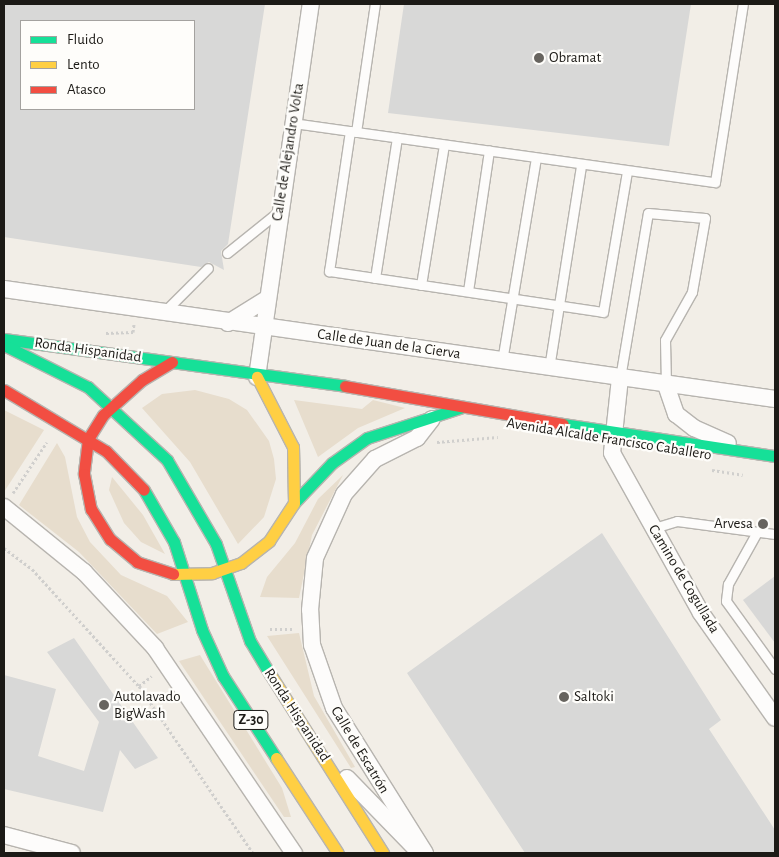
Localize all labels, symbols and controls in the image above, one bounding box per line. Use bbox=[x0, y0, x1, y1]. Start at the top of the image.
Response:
legend bbox=[20, 20, 195, 110]
text: Fluido bbox=[67, 32, 104, 47]
place label: Obramat bbox=[549, 49, 601, 67]
marker: Obramat bbox=[533, 52, 545, 64]
text: Lento bbox=[67, 57, 100, 72]
text: Atasco bbox=[67, 82, 106, 97]
street label: Calle de Alejandro Volta bbox=[268, 82, 308, 222]
street label: Calle de Juan de la Cierva bbox=[316, 325, 462, 363]
street label: Ronda Hispanidad bbox=[33, 334, 143, 366]
street label: Avenida Alcalde Francisco Caballero bbox=[505, 414, 713, 464]
place label: Arvesa bbox=[714, 515, 753, 533]
marker: Arvesa bbox=[757, 518, 769, 530]
street label: Camino de Cogullada bbox=[644, 521, 724, 637]
street label: Ronda Hispanidad bbox=[260, 665, 334, 765]
place label: Autolavado BigWash bbox=[114, 687, 181, 722]
place label: Saltoki bbox=[574, 688, 614, 706]
marker: Saltoki bbox=[558, 691, 570, 703]
marker: Autolavado BigWash bbox=[98, 699, 110, 711]
street label: Calle de Escatrón bbox=[327, 703, 393, 797]
road number: Z-30 bbox=[232, 708, 270, 732]

